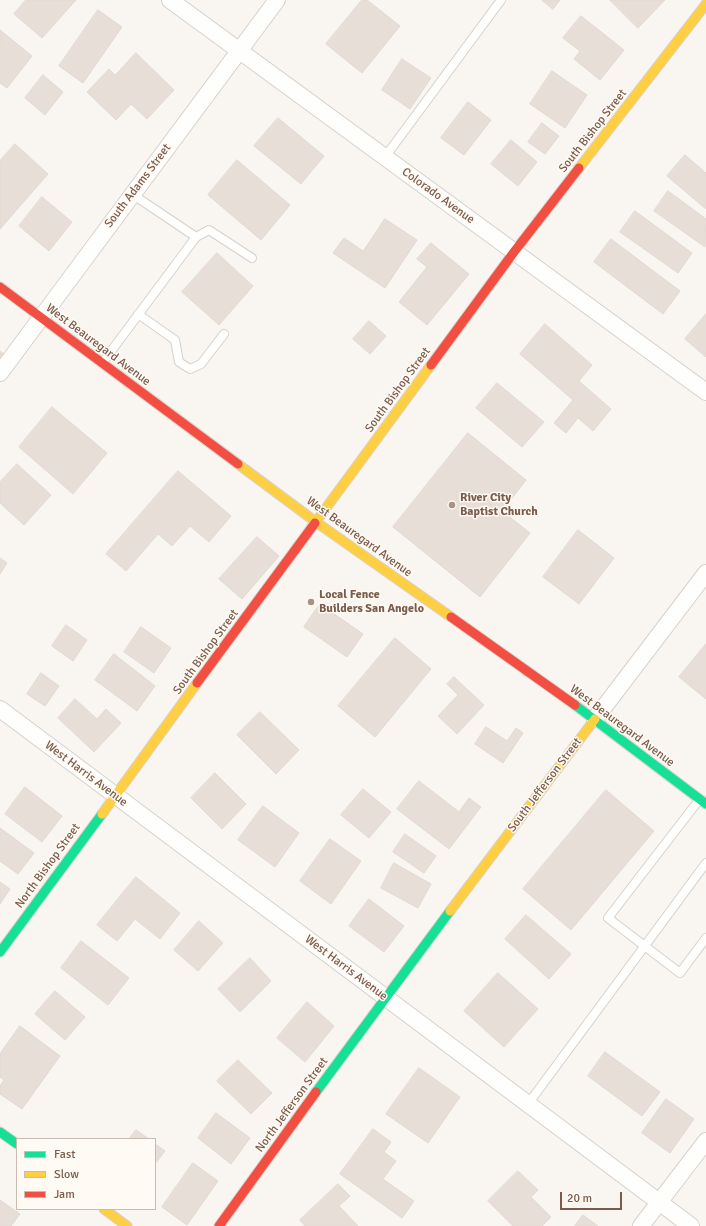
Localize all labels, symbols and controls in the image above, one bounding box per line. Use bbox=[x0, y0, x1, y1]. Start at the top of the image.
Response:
street label: South Bishop Street bbox=[556, 87, 630, 175]
street label: South Adams Street bbox=[102, 141, 174, 231]
street label: Colorado Avenue bbox=[399, 165, 477, 227]
street label: West Beauregard Avenue bbox=[43, 301, 153, 389]
street label: South Bishop Street bbox=[362, 345, 434, 435]
place label: River City Baptist Church bbox=[460, 491, 538, 519]
street label: West Beauregard Avenue bbox=[303, 494, 415, 580]
marker: River City Baptist Church bbox=[447, 500, 457, 510]
place label: Local Fence Builders San Angelo bbox=[319, 588, 424, 616]
marker: Local Fence Builders San Angelo bbox=[306, 597, 316, 607]
street label: South Bishop Street bbox=[170, 607, 242, 697]
street label: West Beauregard Avenue bbox=[567, 682, 677, 770]
street label: South Jefferson Street bbox=[505, 735, 585, 835]
street label: West Harris Avenue bbox=[42, 738, 130, 810]
street label: North Bishop Street bbox=[12, 821, 84, 911]
street label: West Harris Avenue bbox=[302, 932, 390, 1004]
street label: North Jefferson Street bbox=[253, 1055, 331, 1155]
legend bbox=[16, 1138, 156, 1210]
text: Fast bbox=[54, 1147, 75, 1162]
text: Slow bbox=[54, 1167, 79, 1182]
scale bar bbox=[562, 1184, 624, 1210]
text: Jam bbox=[54, 1187, 75, 1202]
text: 20 m bbox=[567, 1191, 592, 1206]

